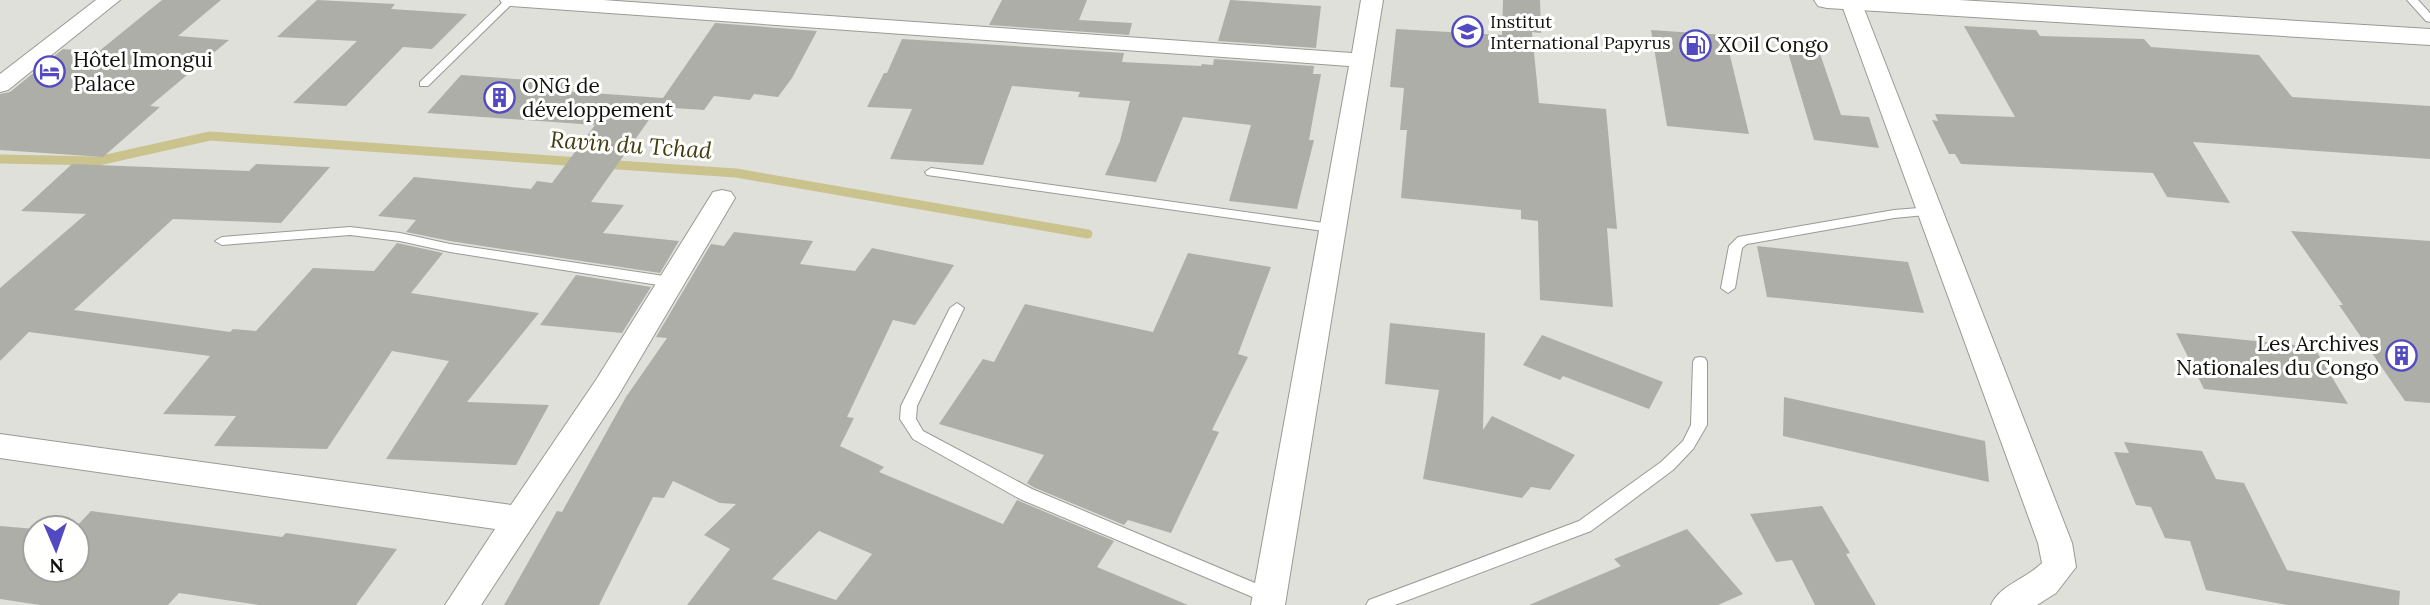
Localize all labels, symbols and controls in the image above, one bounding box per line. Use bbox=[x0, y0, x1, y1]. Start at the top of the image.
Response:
place label: Institut International Papyrus bbox=[1490, 10, 1671, 54]
school or university icon: Institut International Papyrus bbox=[1450, 15, 1484, 49]
fuel station icon: XOil Congo bbox=[1678, 28, 1712, 62]
place label: XOil Congo bbox=[1718, 31, 1829, 58]
place label: Hôtel Imongui Palace bbox=[73, 46, 213, 97]
hotel icon: Hôtel Imongui Palace bbox=[33, 55, 67, 89]
place label: ONG de développement bbox=[522, 72, 674, 123]
building icon: ONG de développement bbox=[482, 81, 516, 115]
water label: Ravin du Tchad bbox=[549, 124, 713, 165]
place label: Les Archives Nationales du Congo bbox=[2176, 330, 2379, 381]
building icon: Les Archives Nationales du Congo bbox=[2385, 339, 2419, 373]
north arrow bbox=[21, 514, 91, 584]
text: N bbox=[49, 554, 64, 578]

